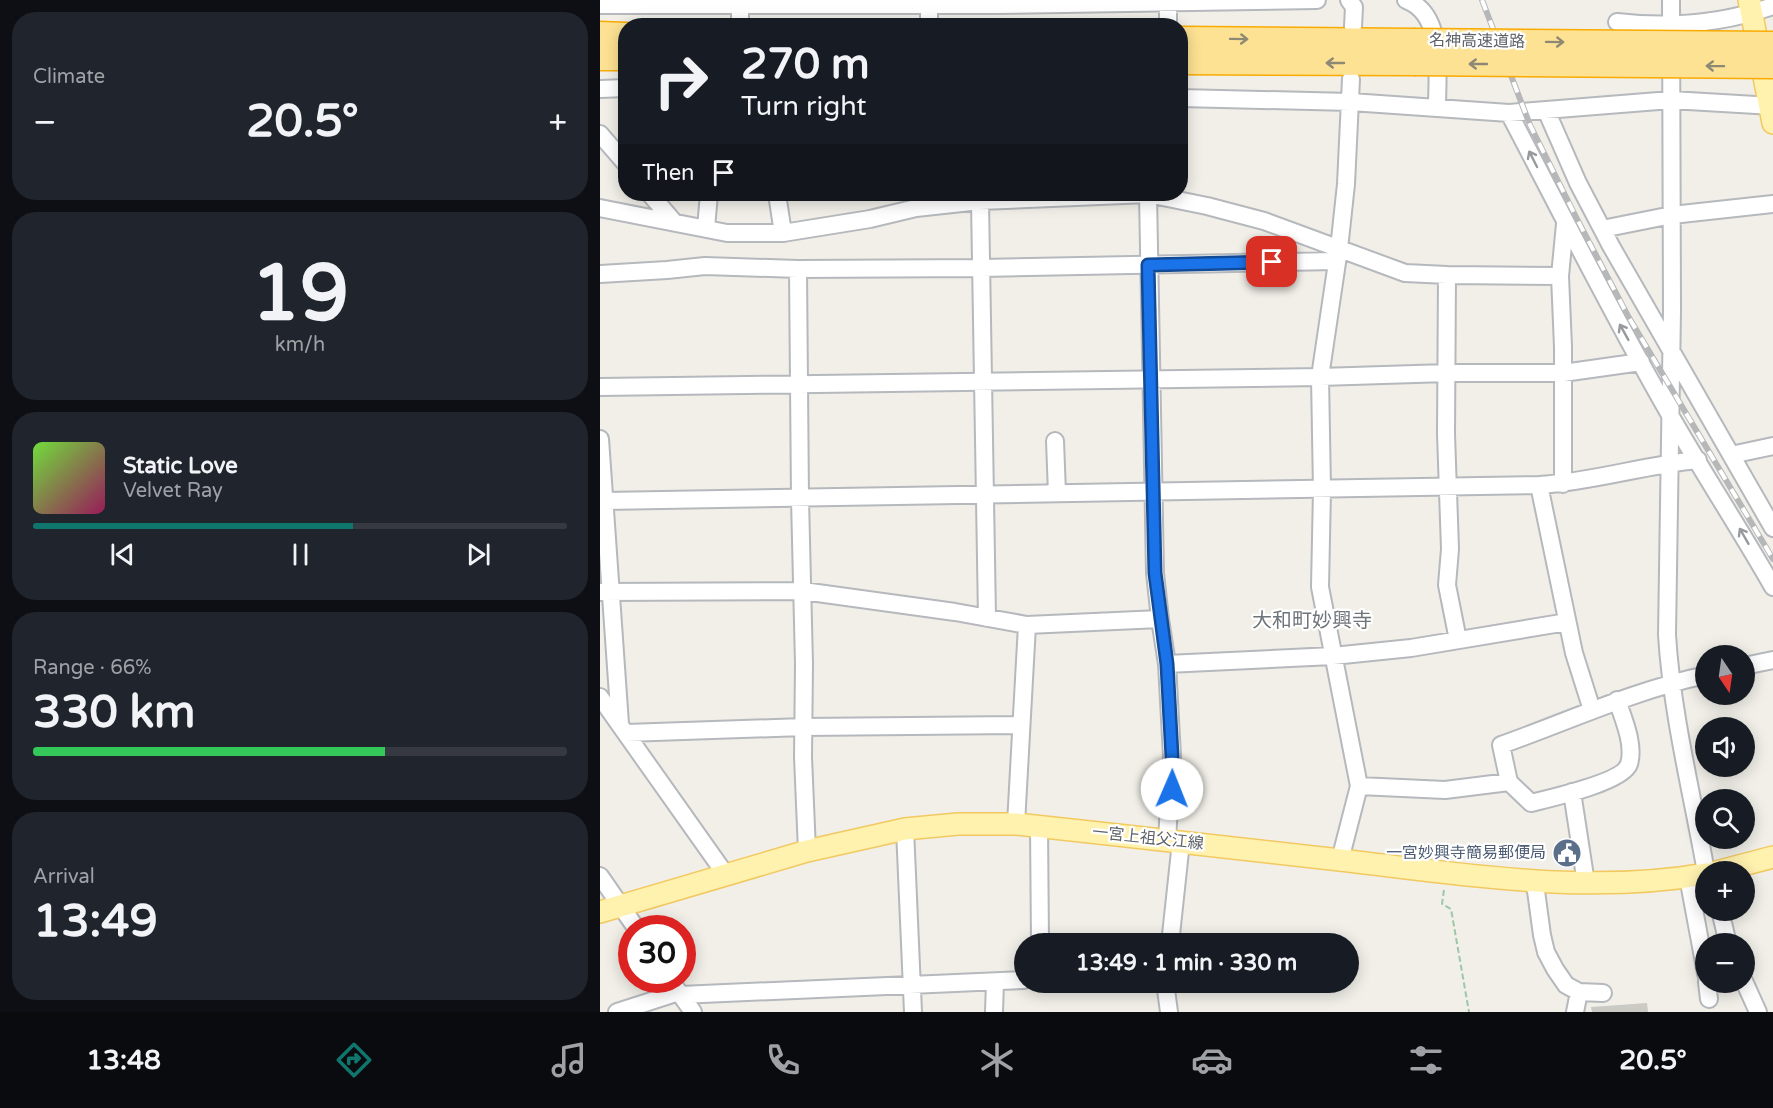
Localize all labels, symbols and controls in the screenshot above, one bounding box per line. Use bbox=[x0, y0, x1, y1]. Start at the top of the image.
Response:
street label: 名神高速道路 bbox=[1429, 30, 1525, 52]
one-way arrow bbox=[1228, 33, 1248, 45]
one-way arrow bbox=[1545, 36, 1565, 48]
text: 270 m bbox=[741, 39, 870, 90]
icon: right bbox=[642, 42, 720, 120]
one-way arrow bbox=[1325, 57, 1345, 69]
one-way arrow bbox=[1468, 58, 1488, 70]
one-way arrow bbox=[1705, 60, 1725, 72]
text: Climate bbox=[33, 65, 105, 89]
text: Turn right bbox=[741, 90, 867, 123]
text: 20.5° bbox=[246, 95, 359, 149]
text: − bbox=[33, 103, 57, 142]
text: + bbox=[548, 103, 567, 142]
one-way arrow bbox=[1527, 151, 1538, 169]
icon: arrive bbox=[707, 156, 740, 189]
text: Then bbox=[642, 160, 695, 186]
pin bbox=[1246, 236, 1297, 287]
icon: arrive bbox=[1255, 245, 1288, 278]
text: 19 bbox=[251, 247, 349, 341]
one-way arrow bbox=[1618, 324, 1630, 341]
text: km/h bbox=[275, 333, 325, 357]
text: Static Love bbox=[123, 453, 238, 479]
text: Velvet Ray bbox=[123, 479, 223, 503]
one-way arrow bbox=[1738, 528, 1750, 545]
icon: previous bbox=[106, 538, 139, 571]
icon: pause bbox=[284, 538, 317, 571]
icon: next bbox=[462, 538, 495, 571]
district label: 大和町妙興寺 bbox=[1252, 609, 1372, 633]
north arrow bbox=[1695, 645, 1755, 705]
map controls bbox=[1695, 645, 1755, 993]
text: Range · 66% bbox=[33, 656, 152, 680]
text: 330 km bbox=[33, 686, 195, 740]
button: sound bbox=[1695, 717, 1755, 777]
position arrow bbox=[1140, 757, 1204, 821]
button: search bbox=[1695, 789, 1755, 849]
street label: 一宮上祖父江線 bbox=[1091, 822, 1205, 854]
public building icon: 一宮妙興寺簡易郵便局 bbox=[1551, 837, 1583, 869]
place label: 一宮妙興寺簡易郵便局 bbox=[1386, 843, 1546, 863]
button: + bbox=[1695, 861, 1755, 921]
text: Arrival bbox=[33, 865, 95, 889]
text: 13:49 bbox=[33, 895, 158, 949]
speed limit sign: 30 bbox=[618, 915, 696, 993]
button: − bbox=[1695, 933, 1755, 993]
text: 13:49 · 1 min · 330 m bbox=[1076, 950, 1297, 976]
icon: directions bbox=[333, 1039, 375, 1081]
icon: music bbox=[548, 1039, 590, 1081]
icon: phone bbox=[762, 1039, 804, 1081]
icon: climate bbox=[976, 1039, 1018, 1081]
icon: car bbox=[1191, 1039, 1233, 1081]
icon: filters bbox=[1405, 1039, 1447, 1081]
text: 13:48 bbox=[86, 1044, 161, 1077]
text: 20.5° bbox=[1619, 1044, 1687, 1077]

